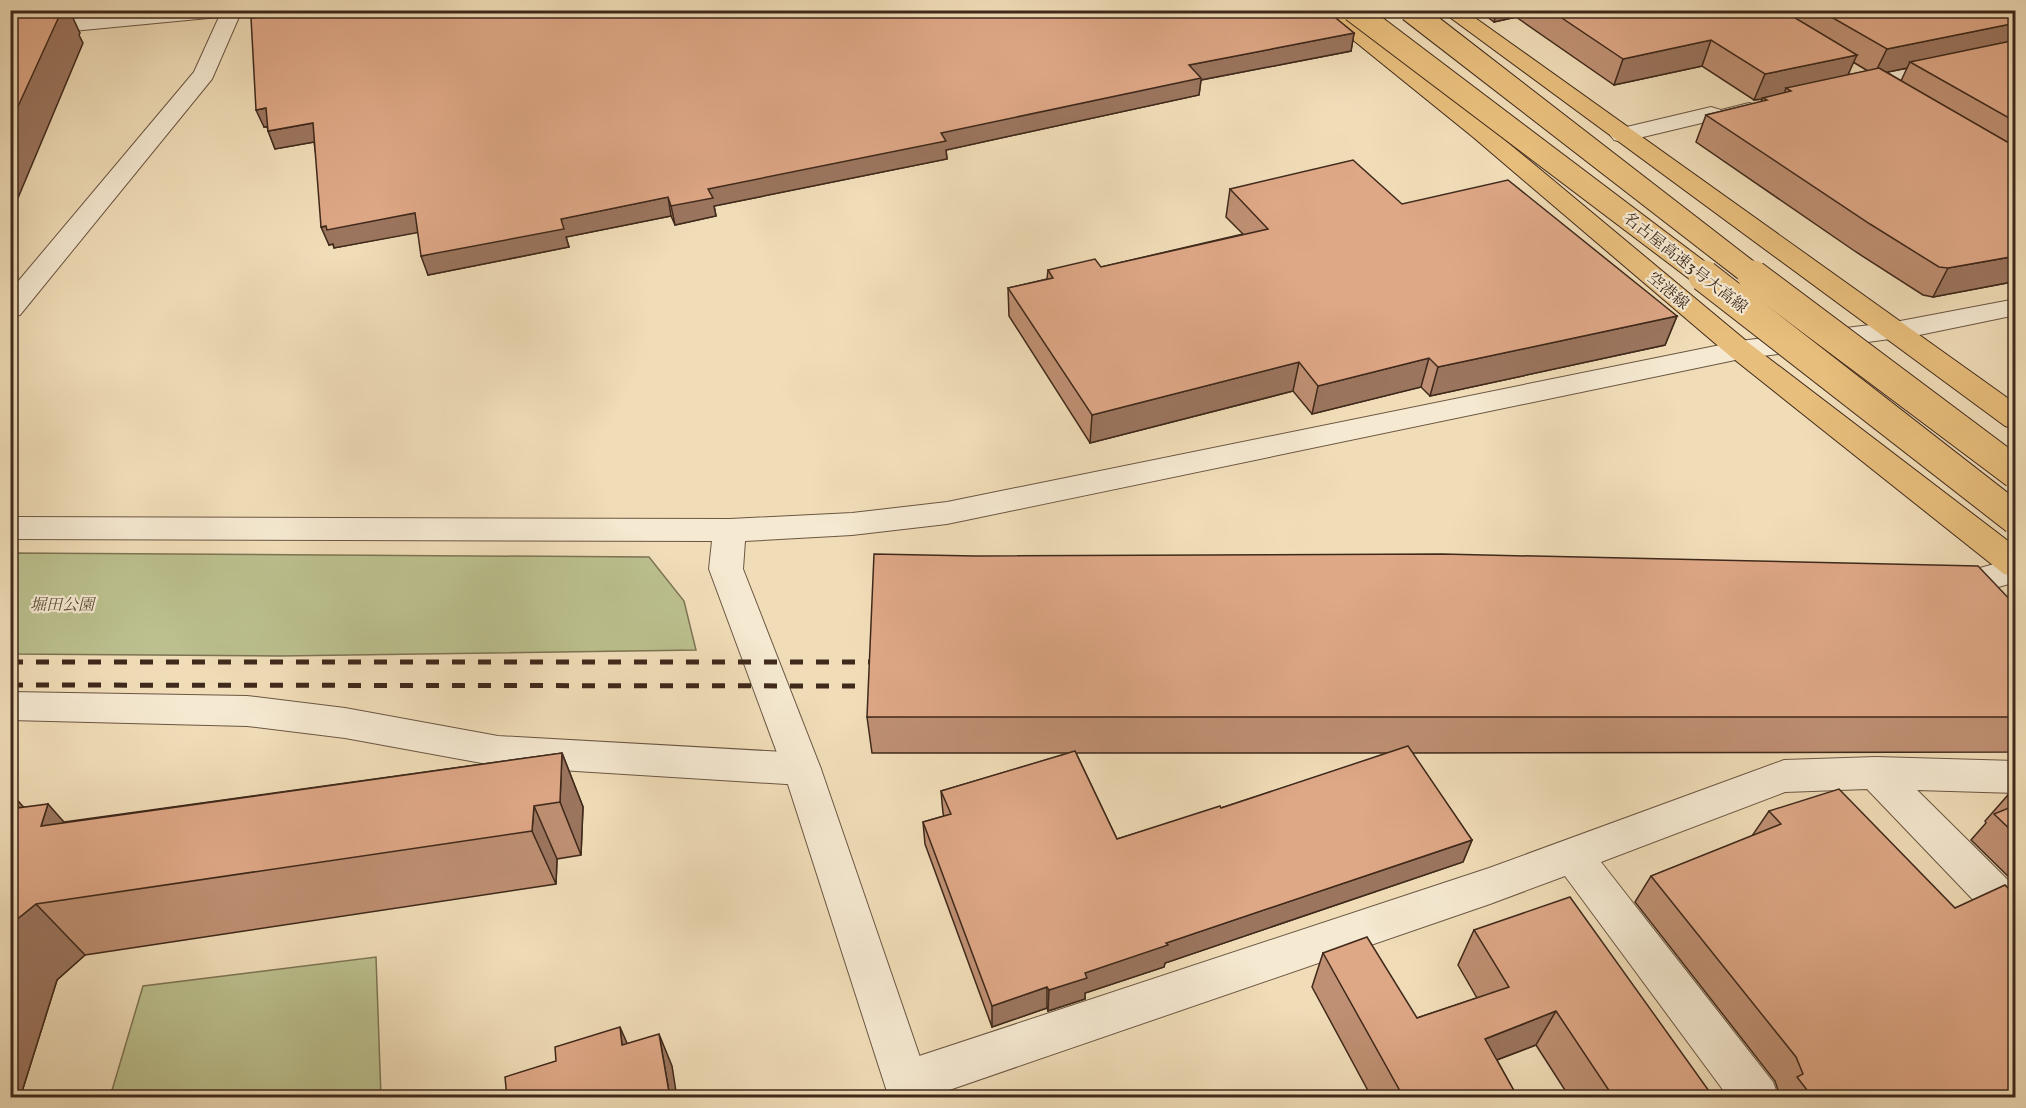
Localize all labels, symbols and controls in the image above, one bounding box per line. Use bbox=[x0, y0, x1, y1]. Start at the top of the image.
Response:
street label: 名古屋高速3号大高線 bbox=[1618, 208, 1752, 319]
street label: 空港線 bbox=[1642, 268, 1693, 315]
park label: 堀田公園 bbox=[30, 595, 97, 617]

